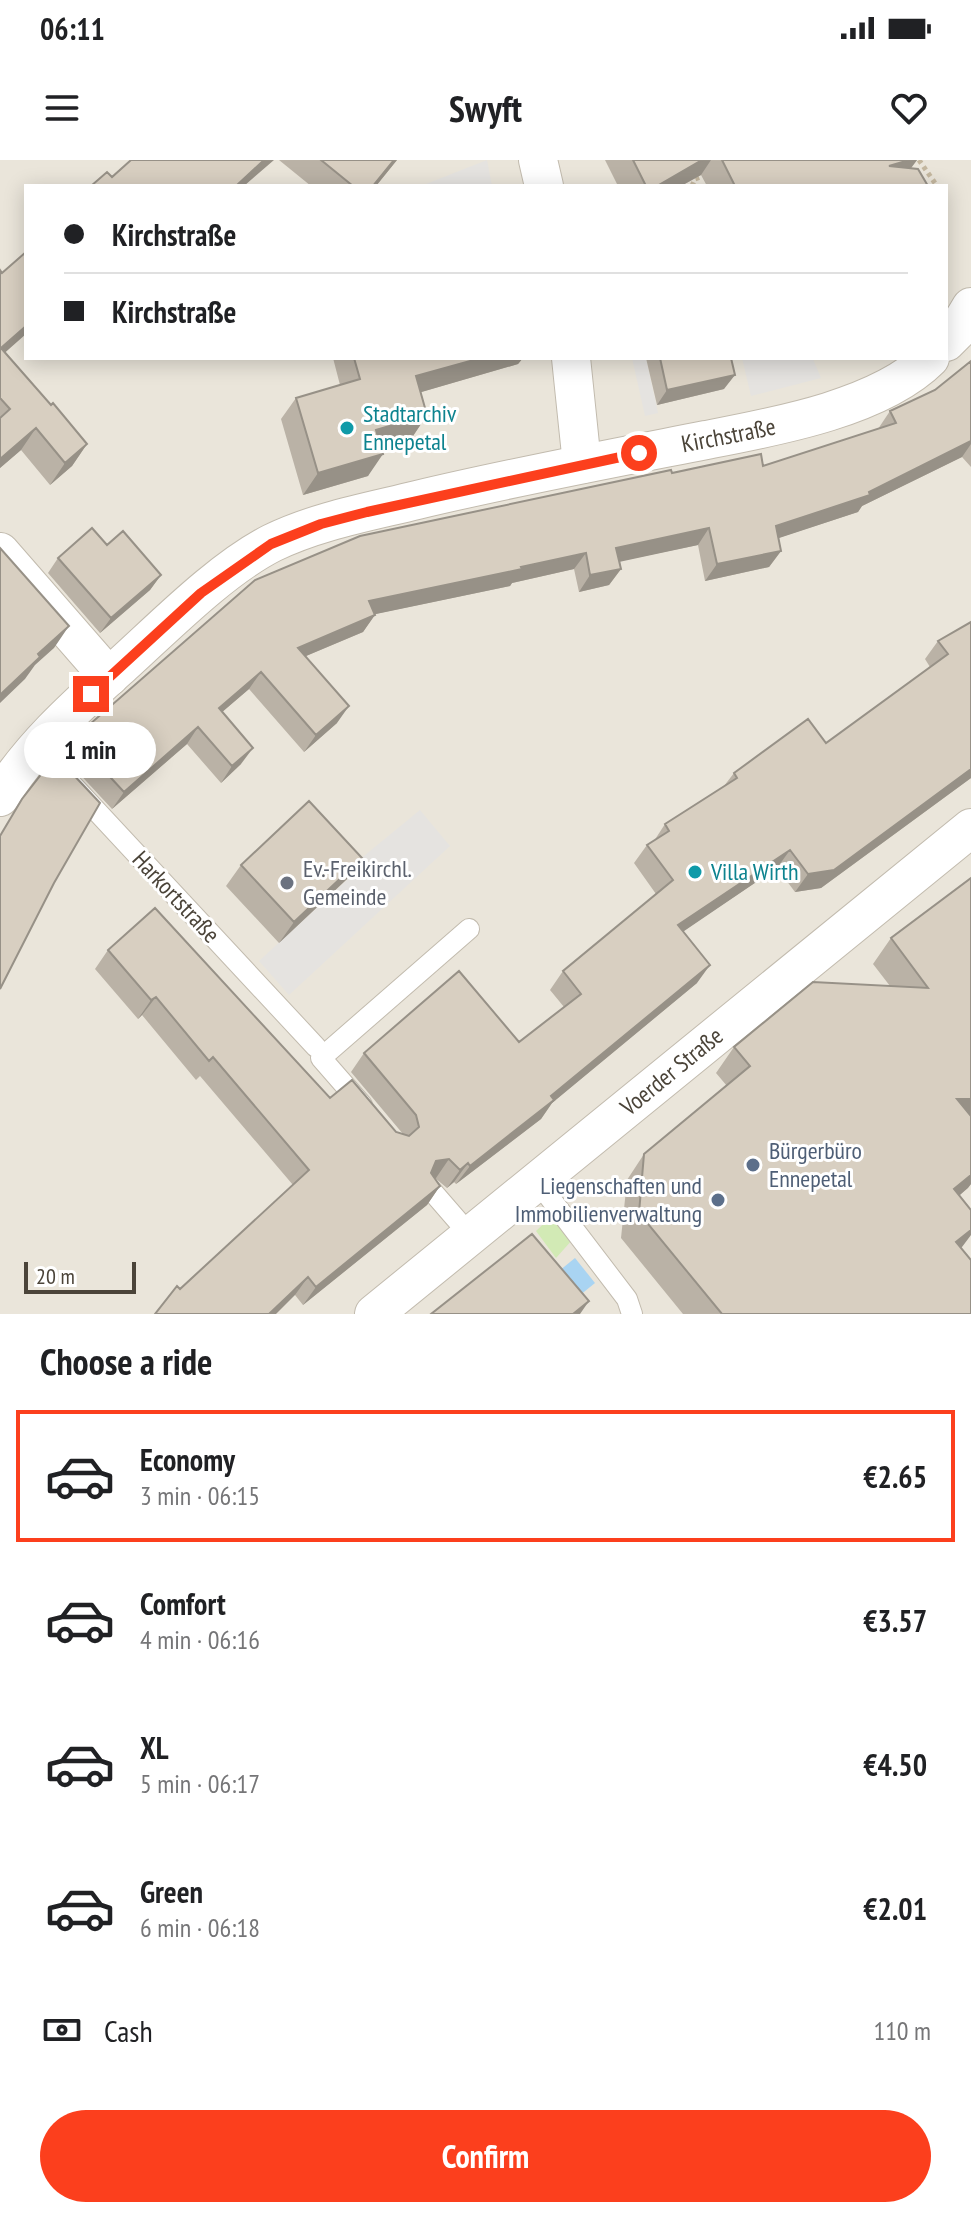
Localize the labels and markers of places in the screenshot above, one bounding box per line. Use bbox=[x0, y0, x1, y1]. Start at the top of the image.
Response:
place label: Stadtarchiv Ennepetal bbox=[363, 398, 457, 457]
marker: Stadtarchiv Ennepetal bbox=[338, 419, 356, 437]
place label: Ev.-Freikirchl. Gemeinde bbox=[303, 853, 412, 912]
place label: Villa Wirth bbox=[710, 856, 798, 887]
marker: Villa Wirth bbox=[686, 863, 704, 881]
marker: Ev.-Freikirchl. Gemeinde bbox=[278, 874, 296, 892]
place label: Bürgerbüro Ennepetal bbox=[769, 1135, 862, 1194]
marker: Bürgerbüro Ennepetal bbox=[744, 1156, 762, 1174]
place label: Liegenschaften und Immobilienverwaltung bbox=[515, 1170, 702, 1229]
marker: Liegenschaften und Immobilienverwaltung bbox=[709, 1191, 727, 1209]

